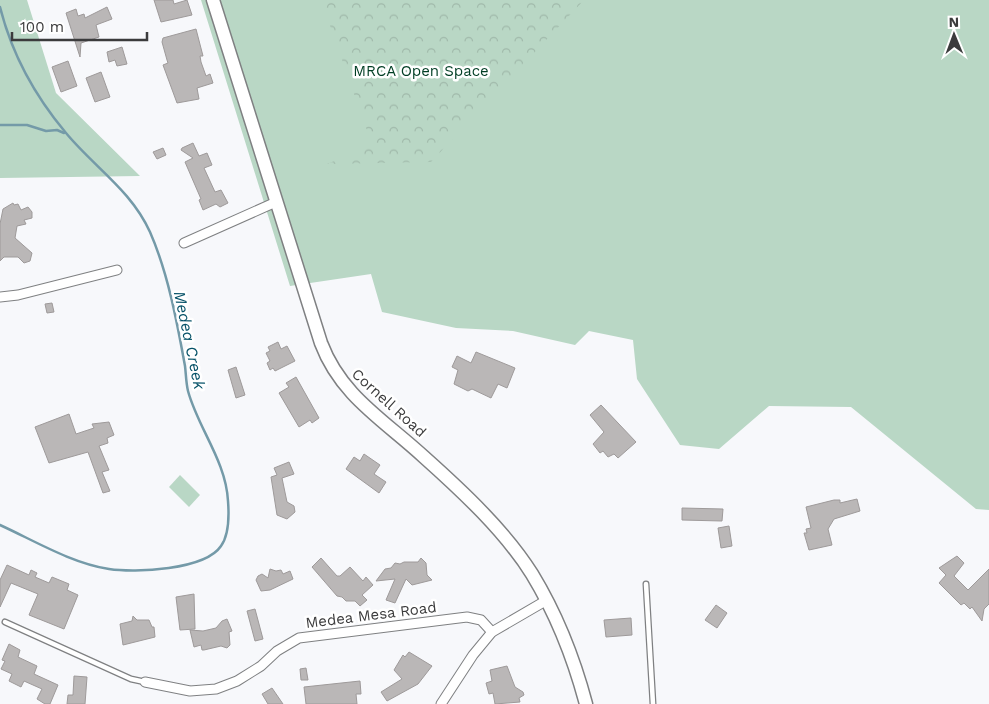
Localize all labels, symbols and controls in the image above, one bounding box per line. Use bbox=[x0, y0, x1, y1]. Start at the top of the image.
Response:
scale bar bbox=[12, 10, 148, 42]
north arrow bbox=[929, 10, 979, 60]
text: N bbox=[948, 14, 959, 30]
text: 100 m bbox=[20, 18, 64, 36]
park label: MRCA Open Space bbox=[353, 62, 489, 80]
water label: Medea Creek bbox=[170, 289, 209, 392]
street label: Cornell Road bbox=[348, 365, 430, 441]
street label: Medea Mesa Road bbox=[304, 598, 438, 632]

